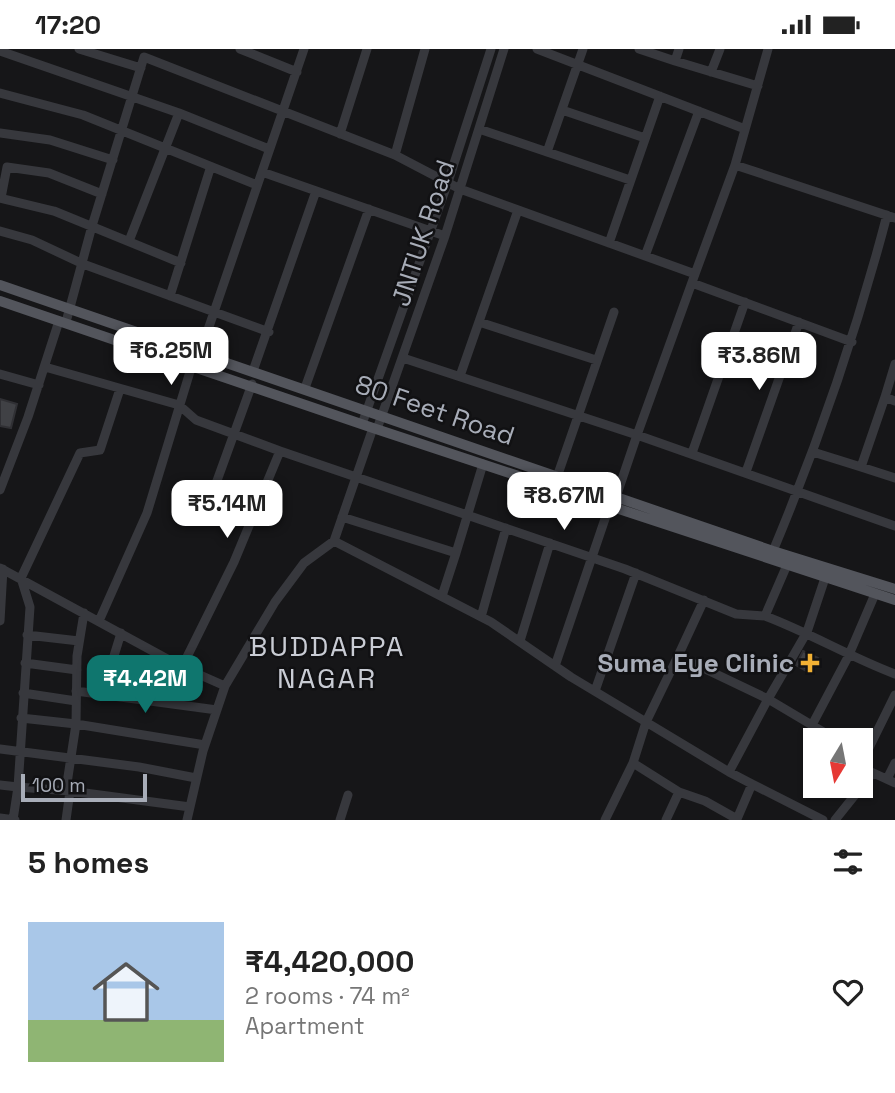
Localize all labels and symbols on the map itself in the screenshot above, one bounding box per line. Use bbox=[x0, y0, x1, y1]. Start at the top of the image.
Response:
street label: JNTUK Road bbox=[383, 156, 463, 310]
pin: ₹6.25M bbox=[114, 327, 228, 387]
pin: ₹3.86M bbox=[702, 333, 816, 392]
street label: 80 Feet Road bbox=[351, 367, 519, 453]
pin: ₹8.67M bbox=[507, 473, 621, 532]
pin: ₹5.14M bbox=[170, 481, 284, 540]
district label: BUDDAPPA NAGAR bbox=[249, 628, 405, 696]
place label: Suma Eye Clinic bbox=[598, 646, 794, 680]
marker: Suma Eye Clinic bbox=[800, 653, 820, 673]
pin: ₹4.42M bbox=[88, 655, 202, 715]
north arrow bbox=[803, 728, 873, 798]
scale bar bbox=[21, 771, 147, 803]

